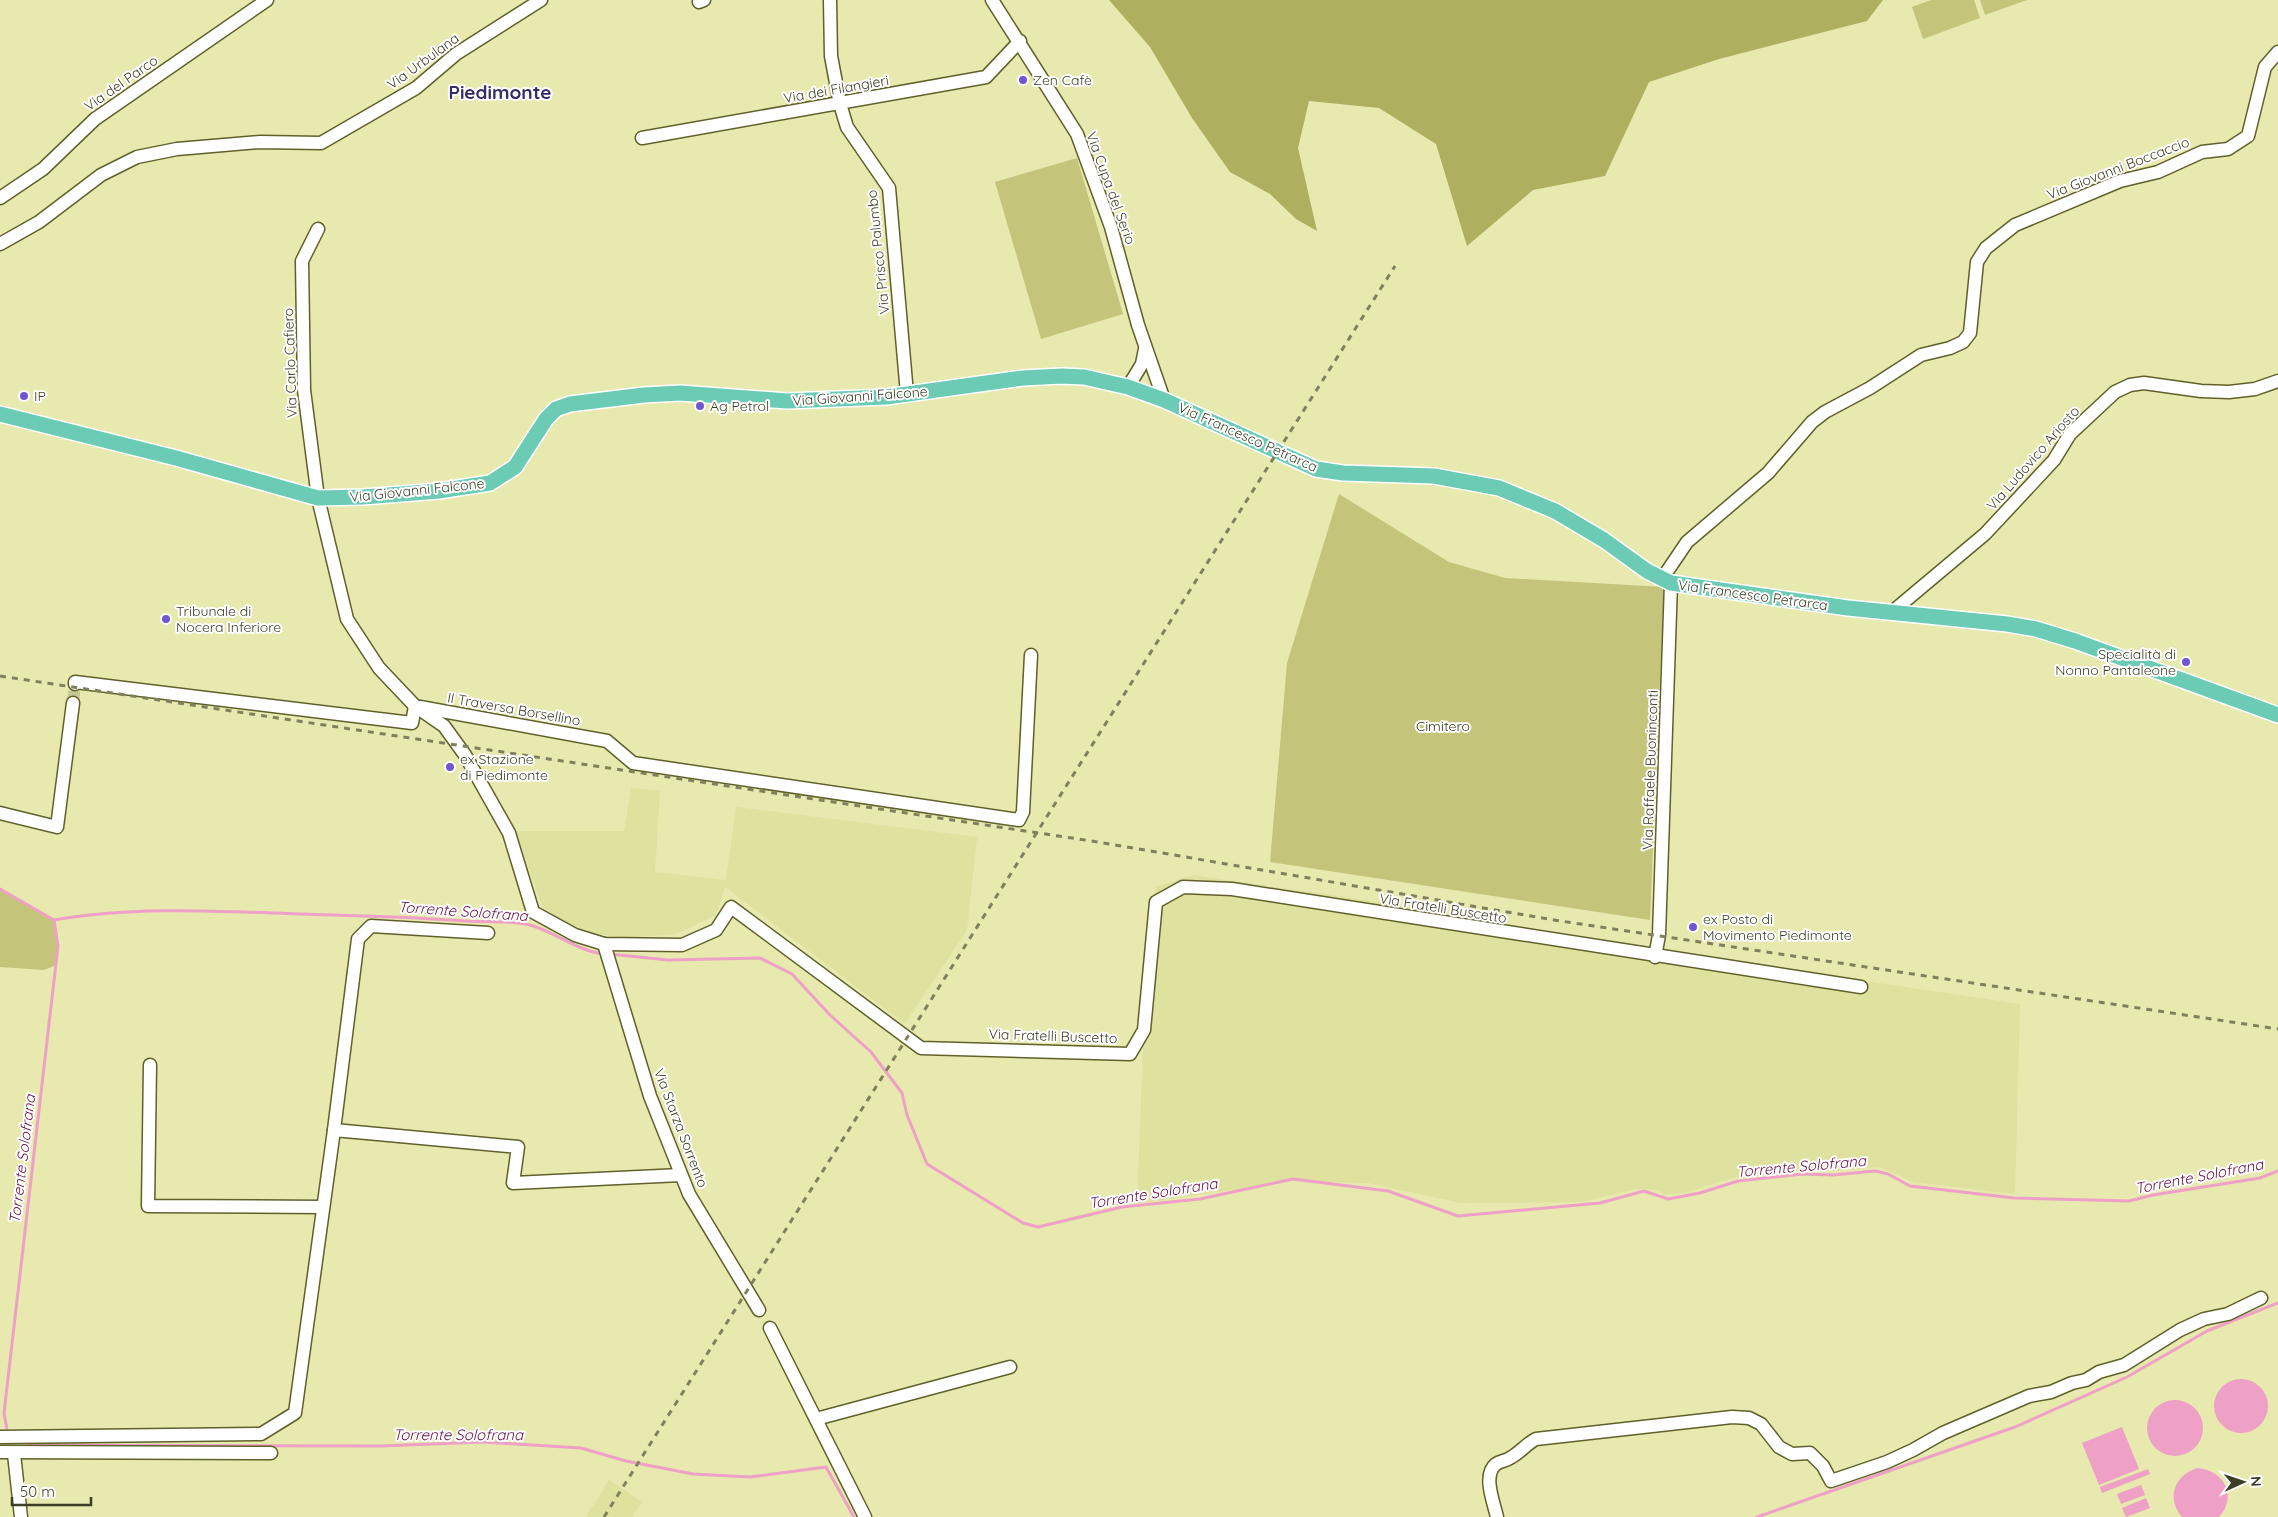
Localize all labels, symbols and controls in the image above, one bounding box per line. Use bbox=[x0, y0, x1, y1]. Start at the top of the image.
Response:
street label: Via Urbulana bbox=[383, 29, 463, 93]
street label: Via del Parco bbox=[81, 51, 161, 115]
street label: Via dei Filangieri bbox=[782, 71, 890, 107]
place label: Zen Cafè bbox=[1033, 71, 1092, 89]
marker: Zen Cafè bbox=[1017, 74, 1029, 86]
district label: Piedimonte bbox=[448, 80, 552, 104]
street label: Via Cupa del Serio bbox=[1082, 129, 1140, 247]
street label: Via Giovanni Boccaccio bbox=[2044, 133, 2192, 203]
street label: Via Prisco Palumbo bbox=[863, 189, 893, 315]
street label: Via Carlo Cafiero bbox=[279, 308, 301, 418]
street label: Via Giovanni Falcone bbox=[792, 382, 928, 410]
place label: IP bbox=[34, 387, 46, 405]
marker: IP bbox=[18, 390, 30, 402]
place label: Ag Petrol bbox=[710, 397, 769, 415]
street label: Via Francesco Petrarca bbox=[1175, 398, 1321, 476]
marker: Ag Petrol bbox=[694, 400, 706, 412]
street label: Via Ludovico Ariosto bbox=[1983, 402, 2083, 514]
street label: Via Giovanni Falcone bbox=[349, 474, 485, 506]
street label: Via Francesco Petrarca bbox=[1677, 576, 1829, 614]
place label: Tribunale di Nocera Inferiore bbox=[176, 602, 281, 636]
marker: Tribunale di Nocera Inferiore bbox=[160, 613, 172, 625]
place label: Specialità di Nonno Pantaleone bbox=[2055, 645, 2176, 679]
marker: Specialità di Nonno Pantaleone bbox=[2180, 656, 2192, 668]
street label: II Traversa Borsellino bbox=[446, 688, 582, 730]
street label: Via Raffaele Buoninconti bbox=[1638, 690, 1662, 850]
park label: Cimitero bbox=[1416, 717, 1470, 735]
place label: ex Stazione di Piedimonte bbox=[460, 750, 548, 784]
marker: ex Stazione di Piedimonte bbox=[444, 761, 456, 773]
street label: Via Fratelli Buscetto bbox=[1378, 889, 1508, 927]
water label: Torrente Solofrana bbox=[398, 897, 529, 925]
place label: ex Posto di Movimento Piedimonte bbox=[1703, 910, 1852, 944]
marker: ex Posto di Movimento Piedimonte bbox=[1687, 921, 1699, 933]
street label: Via Fratelli Buscetto bbox=[988, 1025, 1118, 1047]
street label: Via Starza Sorrento bbox=[650, 1066, 712, 1190]
water label: Torrente Solofrana bbox=[5, 1092, 39, 1225]
water label: Torrente Solofrana bbox=[1735, 1151, 1867, 1181]
water label: Torrente Solofrana bbox=[2133, 1154, 2265, 1198]
water label: Torrente Solofrana bbox=[1087, 1173, 1220, 1213]
water label: Torrente Solofrana bbox=[393, 1425, 524, 1444]
north arrow bbox=[2218, 1457, 2268, 1507]
scale bar bbox=[12, 1474, 91, 1506]
text: N bbox=[2247, 1476, 2265, 1487]
text: 50 m bbox=[20, 1482, 55, 1501]

